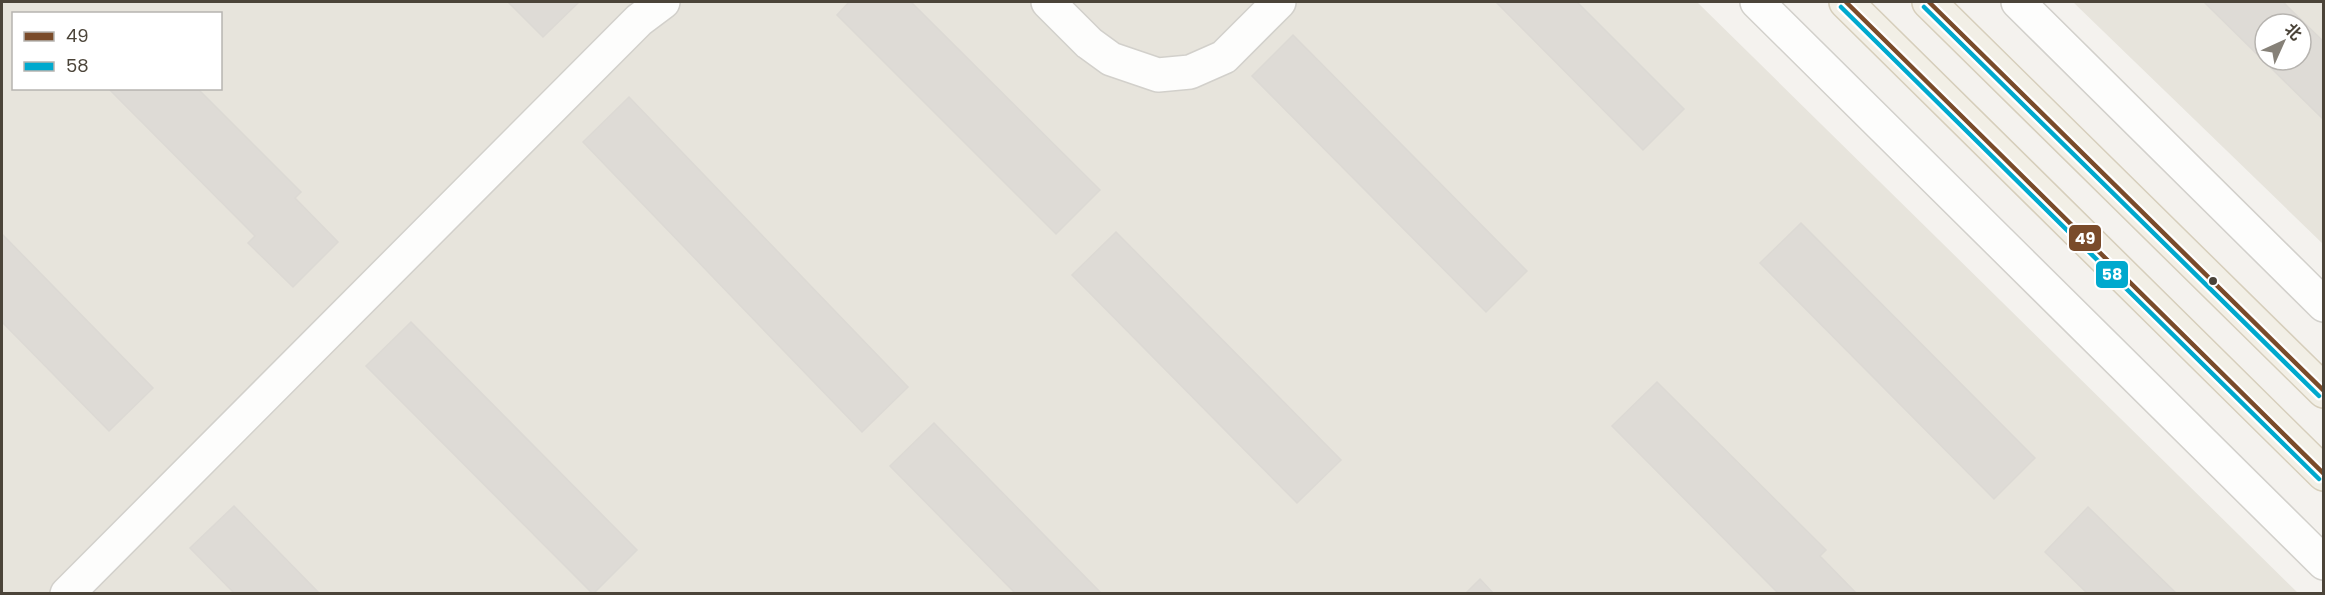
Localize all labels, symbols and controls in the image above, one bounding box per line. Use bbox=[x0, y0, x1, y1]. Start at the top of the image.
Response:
legend bbox=[12, 12, 222, 90]
north arrow bbox=[2253, 12, 2313, 72]
text: 北 bbox=[2279, 18, 2307, 46]
text: 49 bbox=[66, 23, 89, 48]
text: 58 bbox=[66, 53, 89, 78]
line badge: 49 bbox=[2068, 224, 2102, 252]
text: 49 bbox=[2075, 227, 2095, 250]
line badge: 58 bbox=[2095, 260, 2129, 289]
text: 58 bbox=[2102, 263, 2122, 286]
unlabelled marker bbox=[2207, 275, 2219, 287]

